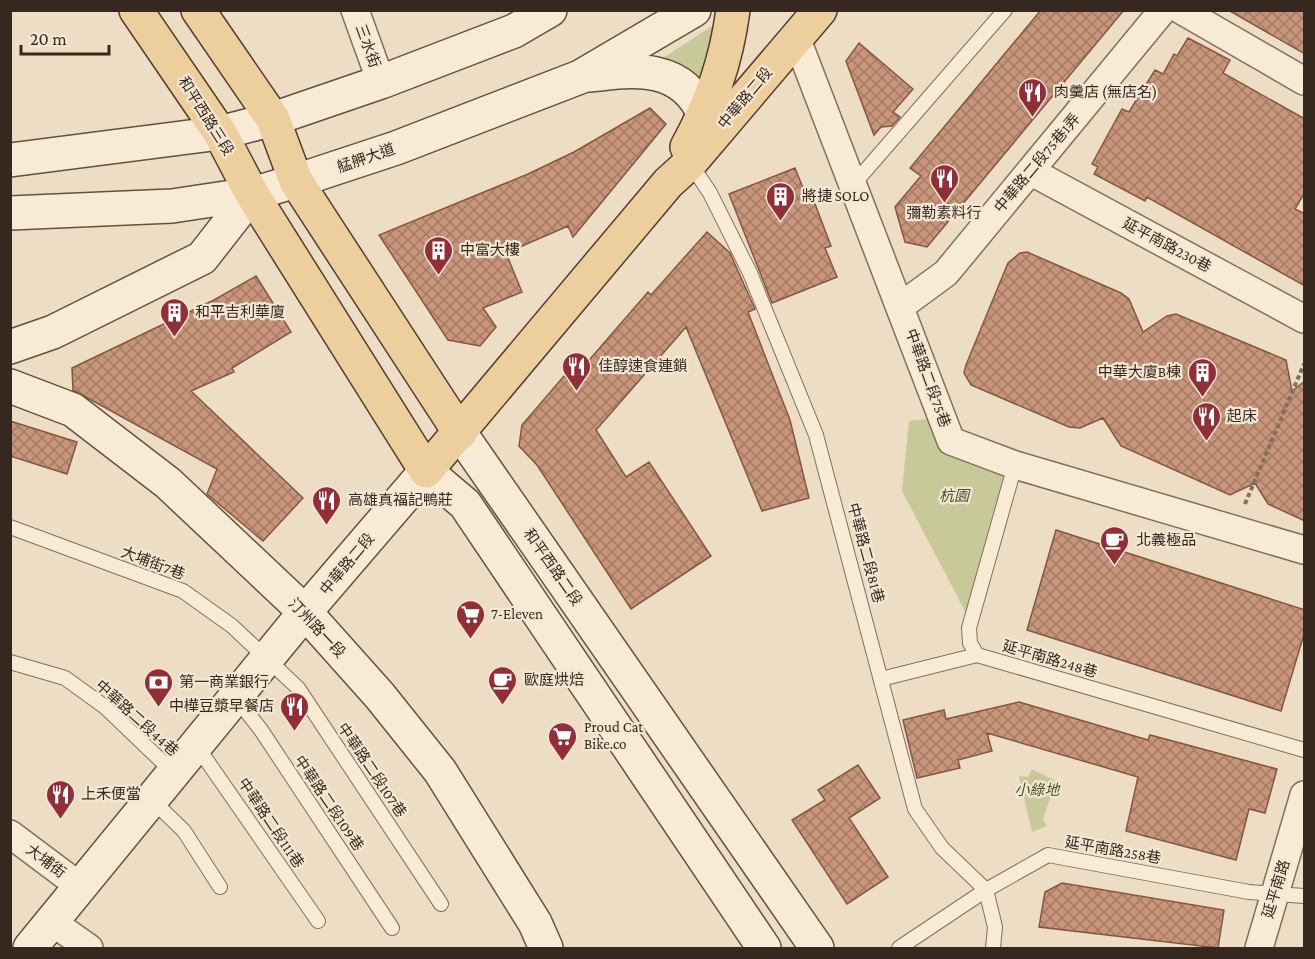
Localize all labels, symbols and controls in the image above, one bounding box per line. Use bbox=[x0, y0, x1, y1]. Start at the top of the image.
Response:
scale bar bbox=[21, 18, 110, 56]
street label: 三水街 bbox=[353, 22, 383, 70]
text: 20 m bbox=[30, 29, 67, 49]
street label: 中華路二段 bbox=[715, 64, 775, 132]
street label: 和平西路三段 bbox=[175, 74, 237, 158]
restaurant icon: 肉羹店 (無店名) bbox=[1017, 76, 1049, 118]
place label: 肉羹店 (無店名) bbox=[1054, 84, 1157, 101]
street label: 中華路二段75巷1弄 bbox=[991, 110, 1083, 216]
street label: 艋舺大道 bbox=[335, 141, 397, 175]
restaurant icon: 彌勒素料行 bbox=[928, 162, 960, 204]
building icon: 將捷 SOLO bbox=[765, 180, 797, 222]
place label: 將捷 SOLO bbox=[802, 188, 869, 204]
place label: 彌勒素料行 bbox=[906, 204, 982, 221]
street label: 延平南路230巷 bbox=[1120, 215, 1214, 275]
building icon: 中富大樓 bbox=[423, 234, 455, 276]
place label: 中富大樓 bbox=[460, 242, 520, 258]
building icon: 和平吉利華廈 bbox=[158, 296, 190, 338]
place label: 和平吉利華廈 bbox=[195, 304, 285, 320]
street label: 中華路二段75巷 bbox=[903, 326, 953, 430]
restaurant icon: 佳醇速食連鎖 bbox=[561, 350, 593, 392]
building icon: 中華大廈B棟 bbox=[1186, 356, 1218, 398]
place label: 佳醇速食連鎖 bbox=[598, 357, 688, 374]
place label: 中華大廈B棟 bbox=[1098, 363, 1181, 380]
restaurant icon: 起床 bbox=[1190, 400, 1222, 442]
place label: 起床 bbox=[1226, 408, 1257, 424]
restaurant icon: 高雄真福記鴨莊 bbox=[311, 484, 343, 526]
park label: 杭園 bbox=[939, 488, 971, 504]
place label: 高雄真福記鴨莊 bbox=[348, 492, 453, 508]
street label: 中華路二段81巷 bbox=[845, 501, 887, 605]
cafe icon: 北義極品 bbox=[1099, 524, 1131, 566]
street label: 和平西路二段 bbox=[521, 526, 585, 608]
street label: 中華路二段 bbox=[317, 530, 377, 598]
place label: 北義極品 bbox=[1136, 531, 1196, 548]
street label: 大埔街7巷 bbox=[119, 543, 187, 582]
street label: 汀州路一段 bbox=[286, 594, 349, 661]
supermarket icon: 7-Eleven bbox=[454, 598, 486, 640]
place label: 7-Eleven bbox=[491, 606, 543, 622]
street label: 延平南路248巷 bbox=[1001, 638, 1099, 680]
cafe icon: 歐庭烘焙 bbox=[487, 664, 519, 706]
bank icon: 第一商業銀行 bbox=[142, 666, 174, 708]
place label: 歐庭烘焙 bbox=[524, 671, 584, 688]
place label: 第一商業銀行 bbox=[179, 674, 269, 690]
street label: 中華路二段44巷 bbox=[93, 677, 181, 759]
restaurant icon: 中樺豆漿早餐店 bbox=[279, 690, 311, 732]
place label: 中樺豆漿早餐店 bbox=[169, 698, 274, 714]
place label: Proud Cat Bike.co bbox=[584, 719, 644, 752]
street label: 中華路二段107巷 bbox=[335, 720, 409, 820]
supermarket icon: Proud Cat Bike.co bbox=[547, 720, 579, 762]
street label: 中華路二段109巷 bbox=[291, 752, 367, 854]
street label: 中華路二段111巷 bbox=[235, 775, 307, 871]
restaurant icon: 上禾便當 bbox=[44, 778, 76, 820]
park label: 小綠地 bbox=[1014, 782, 1061, 798]
place label: 上禾便當 bbox=[81, 786, 141, 802]
street label: 延平南路258巷 bbox=[1064, 834, 1162, 866]
street label: 大埔街 bbox=[23, 840, 69, 881]
street label: 延平南路 bbox=[1260, 858, 1292, 920]

